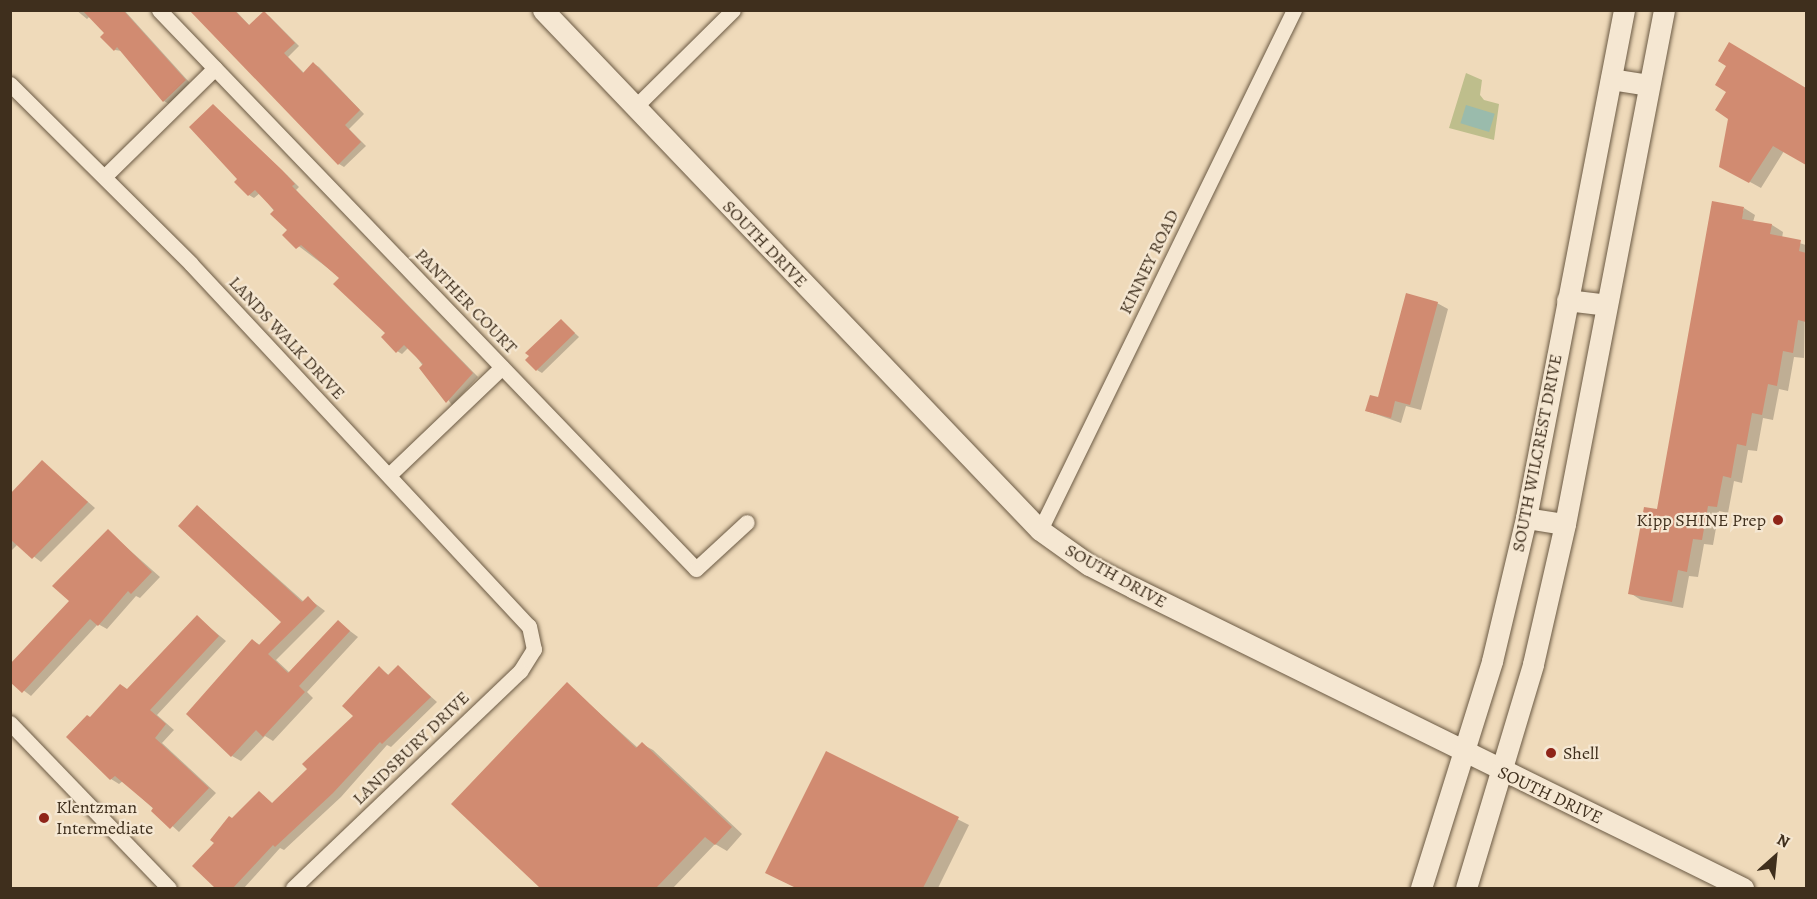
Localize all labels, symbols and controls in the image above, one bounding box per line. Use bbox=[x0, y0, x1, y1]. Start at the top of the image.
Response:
street label: SOUTH DRIVE bbox=[718, 196, 812, 292]
street label: KINNEY ROAD bbox=[1114, 206, 1184, 318]
street label: PANTHER COURT bbox=[410, 244, 522, 358]
street label: LANDS WALK DRIVE bbox=[224, 272, 350, 404]
street label: SOUTH WILCREST DRIVE bbox=[1507, 352, 1567, 554]
place label: Kipp SHINE Prep bbox=[1636, 509, 1766, 531]
marker: Kipp SHINE Prep bbox=[1771, 513, 1785, 527]
street label: SOUTH DRIVE bbox=[1061, 539, 1171, 613]
street label: LANDSBURY DRIVE bbox=[348, 687, 474, 809]
place label: Shell bbox=[1563, 742, 1599, 764]
marker: Shell bbox=[1544, 746, 1558, 760]
street label: SOUTH DRIVE bbox=[1494, 761, 1606, 829]
place label: Klentzman Intermediate bbox=[56, 797, 153, 840]
marker: Klentzman Intermediate bbox=[37, 811, 51, 825]
north arrow bbox=[1745, 827, 1805, 887]
text: N bbox=[1773, 829, 1793, 853]

